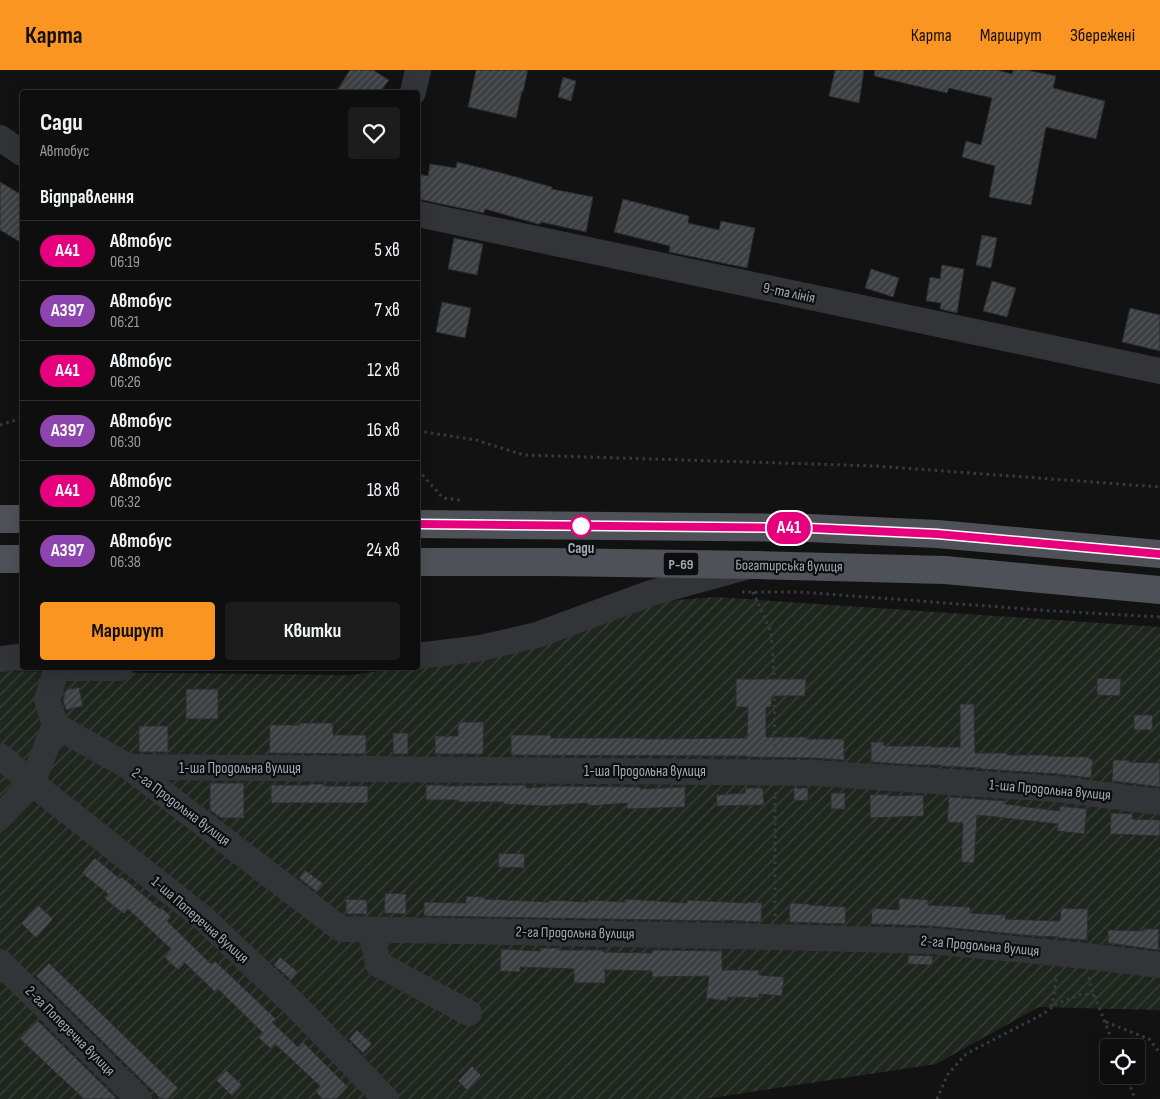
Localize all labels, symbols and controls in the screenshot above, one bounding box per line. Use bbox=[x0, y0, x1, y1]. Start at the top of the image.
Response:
text: Карта bbox=[25, 21, 83, 50]
text: Карта bbox=[911, 25, 952, 46]
text: Маршрут bbox=[980, 25, 1042, 46]
text: Збережені bbox=[1070, 25, 1135, 46]
button: heart bbox=[348, 107, 400, 159]
text: Сади bbox=[40, 108, 83, 137]
text: Автобус bbox=[40, 142, 89, 161]
text: Відправлення bbox=[40, 186, 134, 209]
text: Автобус bbox=[110, 230, 172, 253]
text: 5 хв bbox=[374, 239, 400, 262]
text: A41 bbox=[55, 240, 80, 261]
text: 06:19 bbox=[110, 253, 140, 272]
street label: 9-та лінія bbox=[761, 278, 817, 308]
text: Автобус bbox=[110, 290, 172, 313]
text: 7 хв bbox=[374, 299, 400, 322]
text: А397 bbox=[51, 300, 84, 321]
text: 06:21 bbox=[110, 313, 139, 332]
text: Автобус bbox=[110, 350, 172, 373]
text: 12 хв bbox=[367, 359, 400, 382]
text: A41 bbox=[55, 360, 80, 381]
text: 06:26 bbox=[110, 373, 141, 392]
text: Автобус bbox=[110, 410, 172, 433]
text: 16 хв bbox=[367, 419, 400, 442]
text: А397 bbox=[51, 420, 84, 441]
text: 06:30 bbox=[110, 433, 141, 452]
text: Автобус bbox=[110, 470, 172, 493]
text: 18 хв bbox=[367, 479, 400, 502]
text: A41 bbox=[55, 480, 80, 501]
text: 06:32 bbox=[110, 493, 140, 512]
line badge: A41 bbox=[760, 512, 818, 544]
marker: Сади bbox=[570, 515, 592, 537]
text: A41 bbox=[777, 517, 801, 538]
text: Автобус bbox=[110, 530, 172, 553]
text: 24 хв bbox=[366, 539, 400, 562]
place label: Сади bbox=[568, 539, 594, 558]
text: А397 bbox=[51, 540, 84, 561]
road number: Р-69 bbox=[664, 552, 698, 576]
text: 06:38 bbox=[110, 553, 141, 572]
street label: Богатирська вулиця bbox=[735, 556, 843, 576]
button: Маршрут bbox=[40, 602, 215, 660]
button: Квитки bbox=[225, 602, 400, 660]
street label: 1-ша Продольна вулиця bbox=[179, 759, 301, 778]
street label: 1-ша Продольна вулиця bbox=[584, 762, 706, 781]
street label: 2-га Продольна вулиця bbox=[128, 764, 234, 850]
street label: 1-ша Продольна вулиця bbox=[988, 775, 1112, 805]
street label: 1-ша Поперечна вулиця bbox=[147, 872, 253, 968]
street label: 2-га Продольна вулиця bbox=[515, 922, 635, 944]
street label: 2-га Продольна вулиця bbox=[920, 931, 1040, 961]
street label: 2-га Поперечна вулиця bbox=[21, 982, 119, 1080]
map controls bbox=[1100, 1039, 1145, 1084]
button: locate bbox=[1100, 1039, 1145, 1084]

